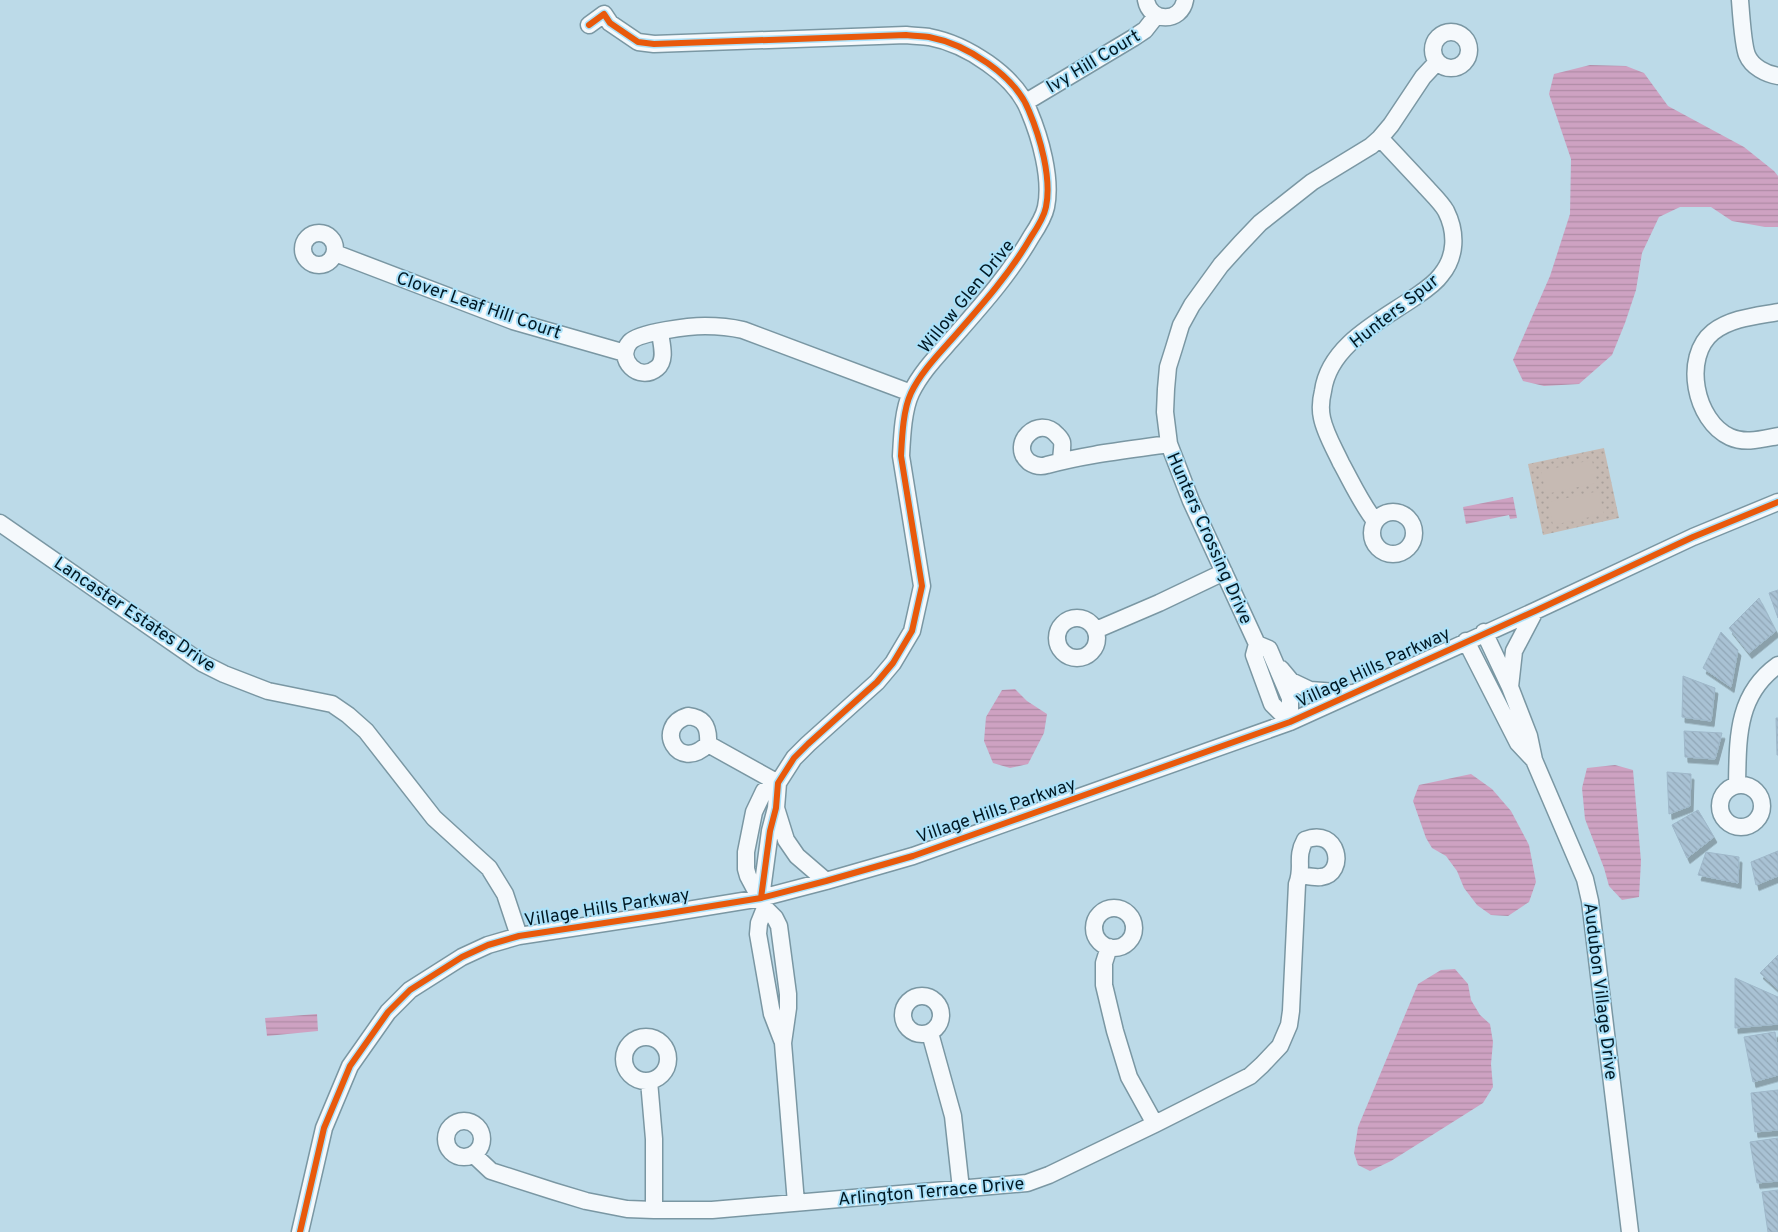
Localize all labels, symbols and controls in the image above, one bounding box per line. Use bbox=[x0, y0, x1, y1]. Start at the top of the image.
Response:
street label: Ivy Hill Court bbox=[1043, 25, 1145, 99]
street label: Willow Glen Drive bbox=[914, 235, 1020, 359]
street label: Clover Leaf Hill Court bbox=[393, 267, 564, 345]
street label: Hunters Spur bbox=[1346, 270, 1444, 354]
street label: Hunters Crossing Drive bbox=[1160, 449, 1257, 628]
street label: Lancaster Estates Drive bbox=[49, 552, 220, 678]
street label: Village Hills Parkway bbox=[1293, 623, 1454, 714]
street label: Village Hills Parkway bbox=[914, 773, 1079, 850]
street label: Village Hills Parkway bbox=[523, 884, 692, 933]
street label: Audubon Village Drive bbox=[1577, 901, 1622, 1081]
street label: Arlington Terrace Drive bbox=[837, 1173, 1025, 1212]

